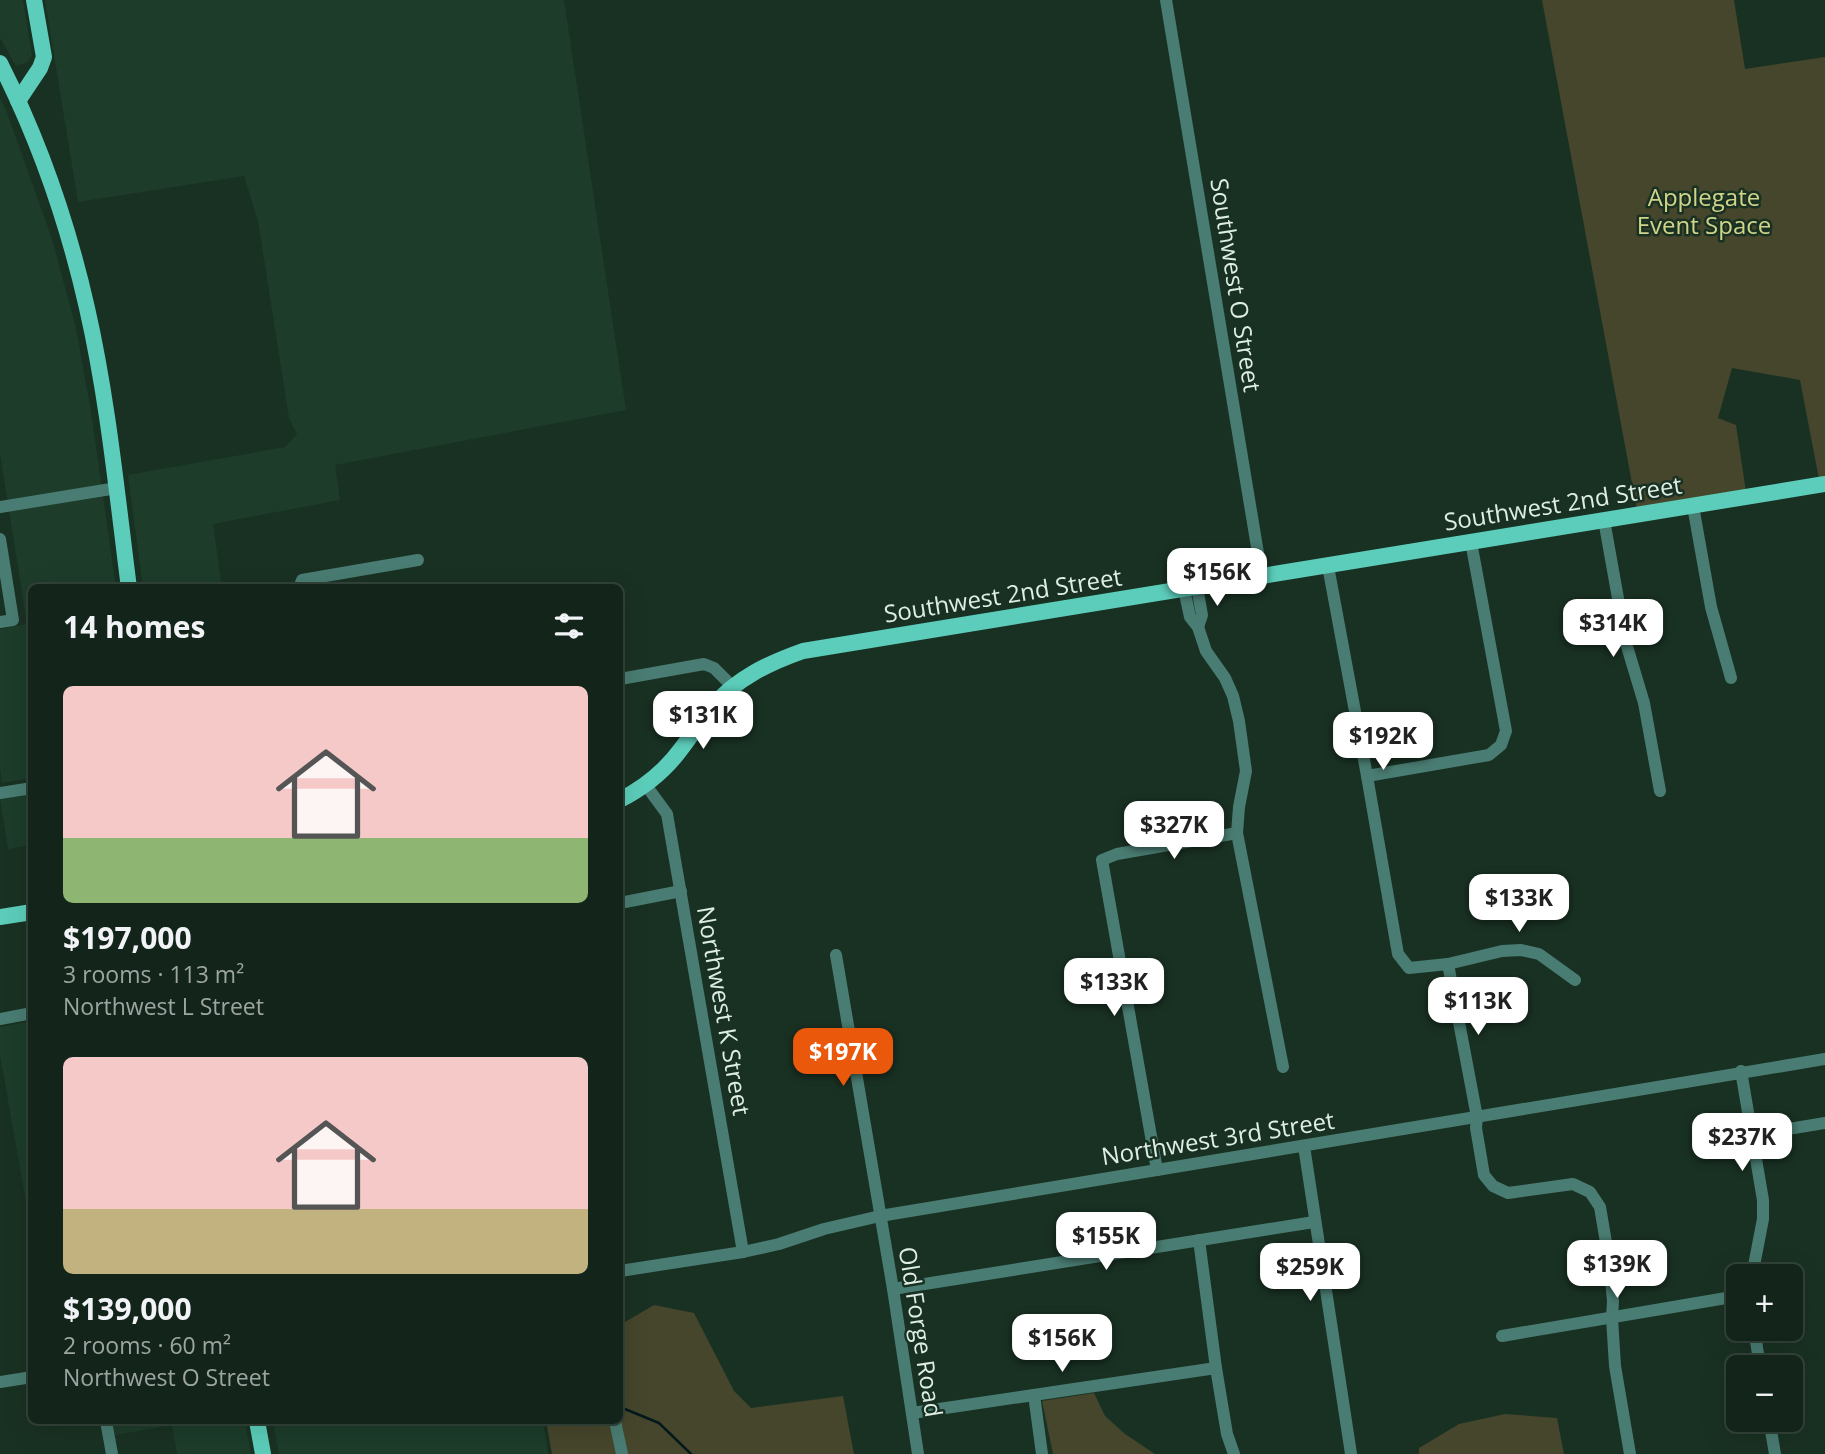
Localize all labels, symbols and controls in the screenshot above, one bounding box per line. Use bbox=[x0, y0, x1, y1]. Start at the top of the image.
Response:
street label: Southwest O Street bbox=[1203, 176, 1270, 394]
park label: Applegate Event Space bbox=[1637, 180, 1771, 241]
street label: Southwest 2nd Street bbox=[1442, 467, 1684, 538]
pin: $156K bbox=[1168, 548, 1266, 608]
text: $156K bbox=[1183, 555, 1251, 587]
street label: Southwest 2nd Street bbox=[882, 559, 1124, 630]
pin: $314K bbox=[1564, 600, 1662, 659]
text: 14 homes bbox=[63, 606, 206, 647]
text: $314K bbox=[1579, 606, 1647, 638]
icon: filters bbox=[550, 607, 588, 645]
pin: $131K bbox=[654, 692, 752, 751]
text: $131K bbox=[669, 698, 737, 730]
pin: $192K bbox=[1334, 712, 1432, 772]
text: $192K bbox=[1349, 719, 1417, 751]
icon: home bbox=[263, 731, 389, 857]
pin: $327K bbox=[1125, 802, 1223, 861]
text: $327K bbox=[1140, 808, 1208, 840]
pin: $133K bbox=[1470, 874, 1568, 934]
text: $133K bbox=[1485, 881, 1553, 913]
street label: Northwest K Street bbox=[690, 904, 759, 1118]
text: $197,000 bbox=[63, 917, 192, 958]
text: 3 rooms · 113 m² bbox=[63, 958, 244, 990]
pin: $133K bbox=[1065, 958, 1163, 1018]
text: $133K bbox=[1080, 965, 1148, 997]
pin: $113K bbox=[1429, 978, 1527, 1037]
text: $113K bbox=[1444, 984, 1512, 1016]
text: Northwest L Street bbox=[63, 990, 264, 1022]
pin: $197K bbox=[794, 1028, 892, 1088]
text: $197K bbox=[809, 1035, 877, 1067]
icon: home bbox=[263, 1102, 389, 1228]
street label: Northwest 3rd Street bbox=[1099, 1103, 1337, 1172]
pin: $237K bbox=[1693, 1114, 1791, 1173]
text: $237K bbox=[1708, 1120, 1776, 1152]
pin: $155K bbox=[1057, 1212, 1155, 1272]
text: $155K bbox=[1072, 1219, 1140, 1251]
pin: $139K bbox=[1568, 1240, 1666, 1300]
street label: Old Forge Road bbox=[892, 1244, 951, 1419]
pin: $259K bbox=[1261, 1244, 1359, 1303]
text: $139K bbox=[1583, 1247, 1651, 1279]
text: $259K bbox=[1276, 1250, 1344, 1282]
map controls bbox=[1726, 1264, 1803, 1432]
button: + bbox=[1726, 1264, 1803, 1341]
text: $139,000 bbox=[63, 1288, 192, 1329]
pin: $156K bbox=[1013, 1314, 1111, 1374]
text: $156K bbox=[1028, 1321, 1096, 1353]
text: 2 rooms · 60 m² bbox=[63, 1329, 231, 1361]
button: − bbox=[1726, 1355, 1803, 1432]
text: Northwest O Street bbox=[63, 1361, 270, 1393]

